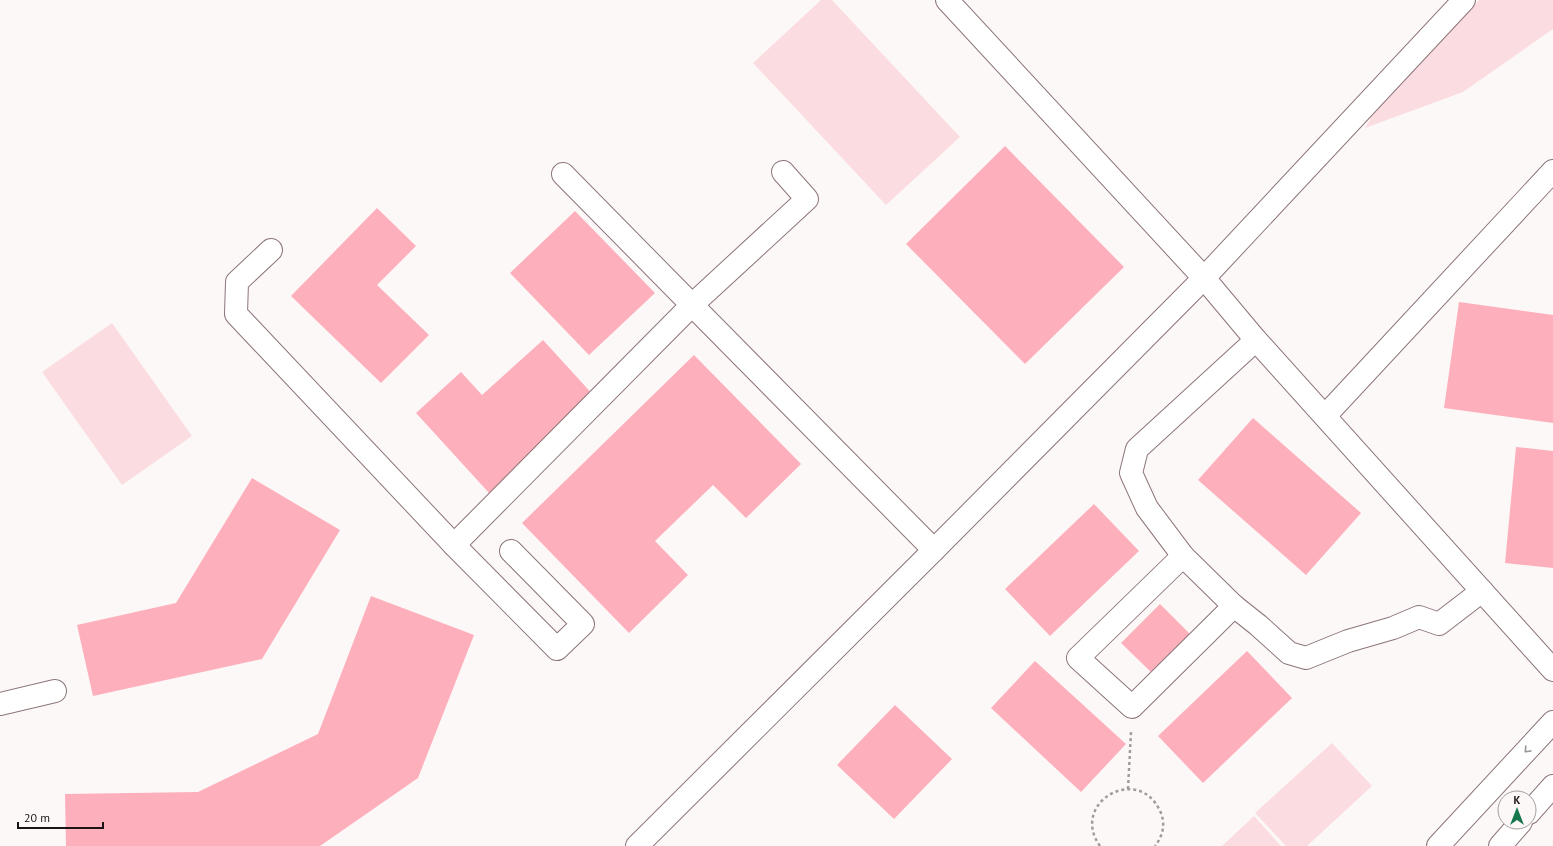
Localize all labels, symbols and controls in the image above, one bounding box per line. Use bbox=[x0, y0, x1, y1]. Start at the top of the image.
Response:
one-way arrow bbox=[1524, 745, 1531, 753]
north arrow bbox=[1497, 790, 1537, 830]
text: K bbox=[1514, 793, 1521, 807]
scale bar bbox=[18, 804, 103, 830]
text: 20 m bbox=[24, 810, 50, 825]

